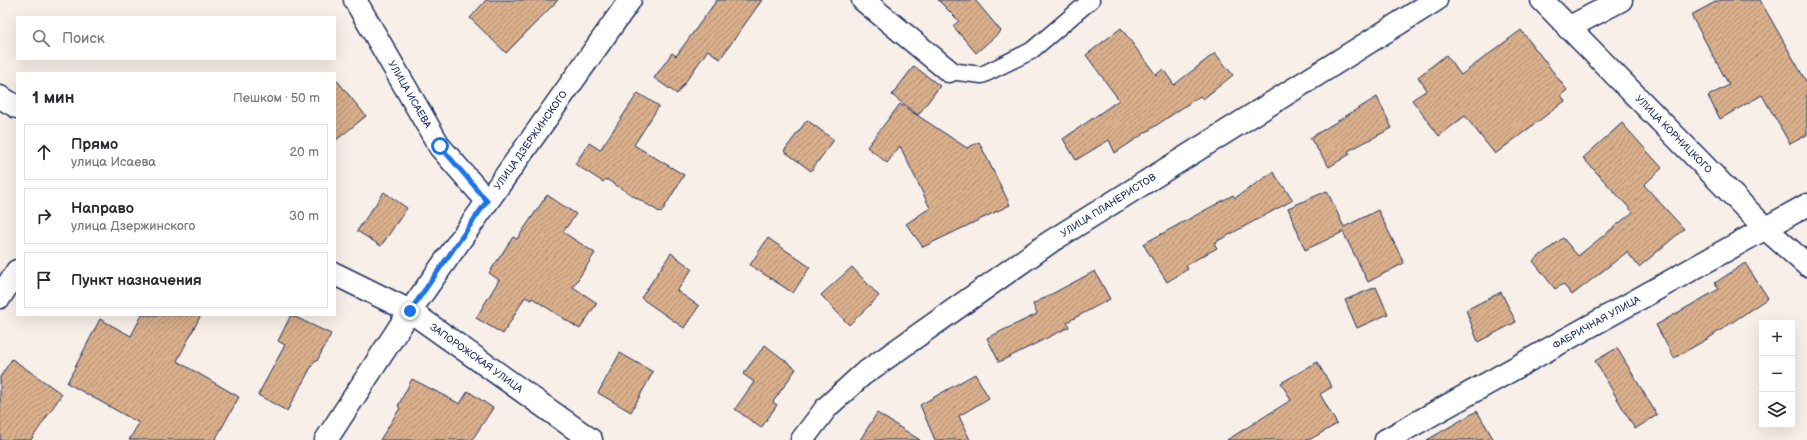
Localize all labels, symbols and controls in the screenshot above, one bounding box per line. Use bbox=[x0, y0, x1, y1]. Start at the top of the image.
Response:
search box bbox=[16, 16, 336, 60]
icon: search bbox=[30, 27, 52, 49]
text: Поиск bbox=[62, 29, 105, 48]
street label: УЛИЦА ИСАЕВА bbox=[385, 59, 434, 131]
text: 1 мин bbox=[32, 88, 74, 108]
street label: УЛИЦА ДЗЕРЖИНСКОГО bbox=[492, 88, 570, 192]
text: Пешком · 50 m bbox=[233, 90, 320, 106]
street label: УЛИЦА КОРНИЦКОГО bbox=[1633, 93, 1714, 176]
text: Прямо bbox=[71, 135, 118, 154]
route start bbox=[431, 137, 449, 155]
icon: ahead bbox=[33, 141, 55, 163]
text: 20 m bbox=[289, 144, 319, 160]
text: улица Исаева bbox=[71, 154, 156, 170]
street label: УЛИЦА ПЛАНЕРИСТОВ bbox=[1059, 171, 1159, 240]
text: Направо bbox=[71, 199, 134, 218]
icon: right bbox=[33, 205, 55, 227]
text: 30 m bbox=[289, 208, 319, 224]
text: улица Дзержинского bbox=[71, 218, 195, 234]
icon: arrive bbox=[33, 269, 55, 291]
text: Пункт назначения bbox=[71, 271, 202, 290]
street label: ФАБРИЧНАЯ УЛИЦА bbox=[1551, 293, 1643, 352]
route end bbox=[401, 302, 419, 320]
map controls bbox=[1759, 320, 1795, 428]
button: + bbox=[1759, 320, 1795, 356]
street label: ЗАПОРОЖСКАЯ УЛИЦА bbox=[428, 321, 526, 396]
button: − bbox=[1759, 356, 1795, 392]
button: layers bbox=[1759, 392, 1795, 428]

